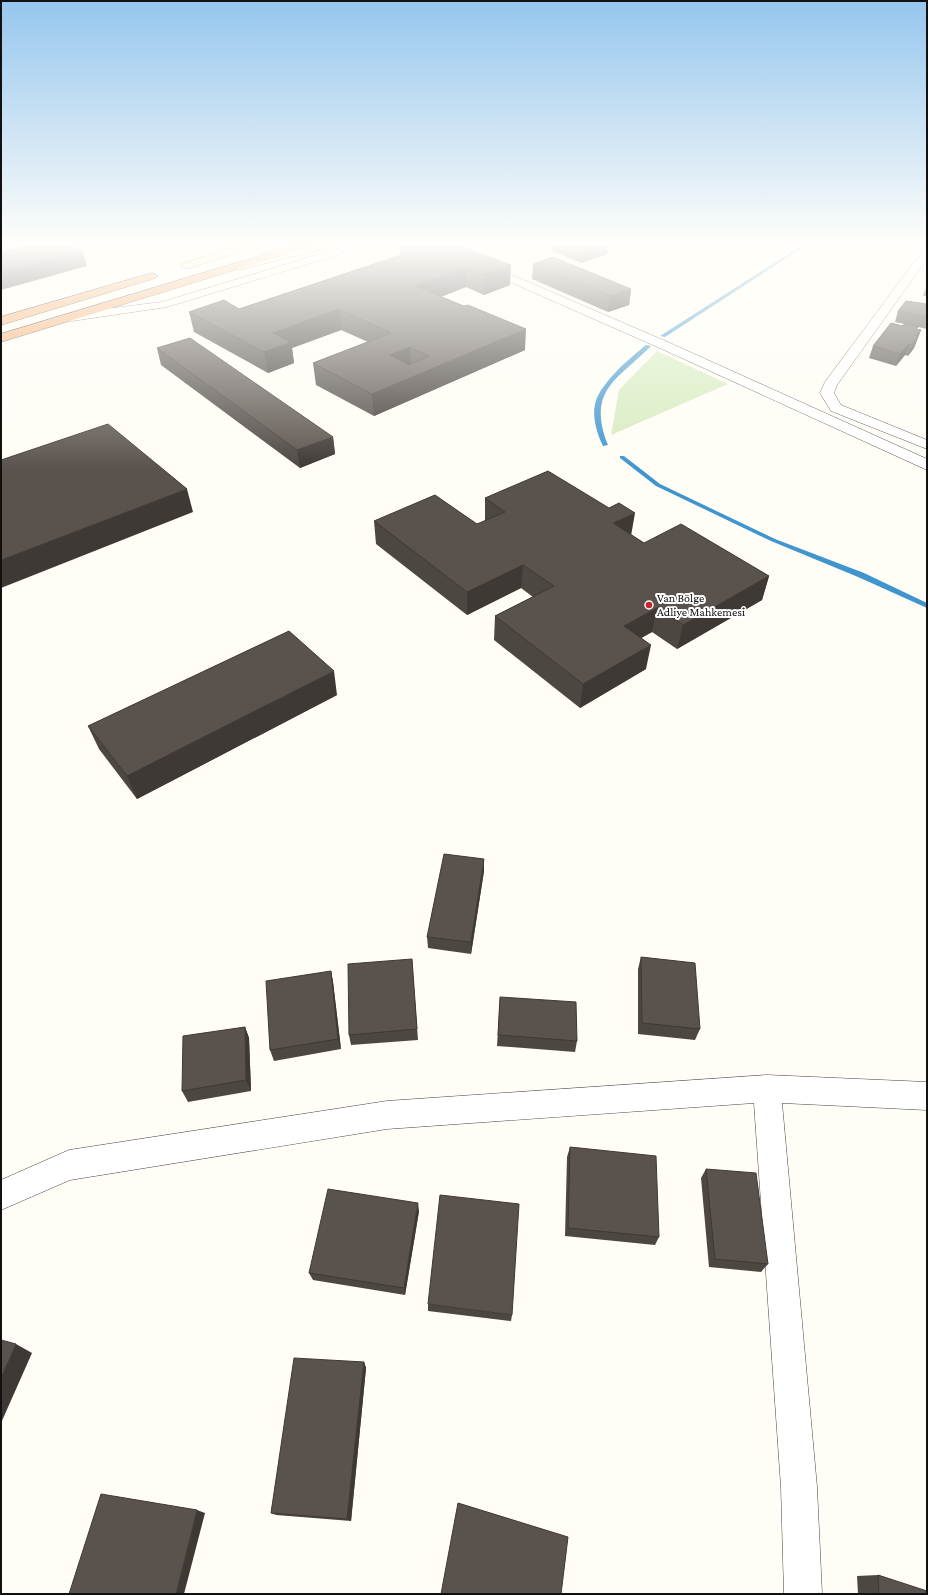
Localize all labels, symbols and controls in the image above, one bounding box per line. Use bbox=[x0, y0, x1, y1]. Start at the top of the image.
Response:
place label: Van Bölge Adliye Mahkemesi bbox=[657, 591, 745, 619]
marker: Van Bölge Adliye Mahkemesi bbox=[644, 600, 654, 610]

